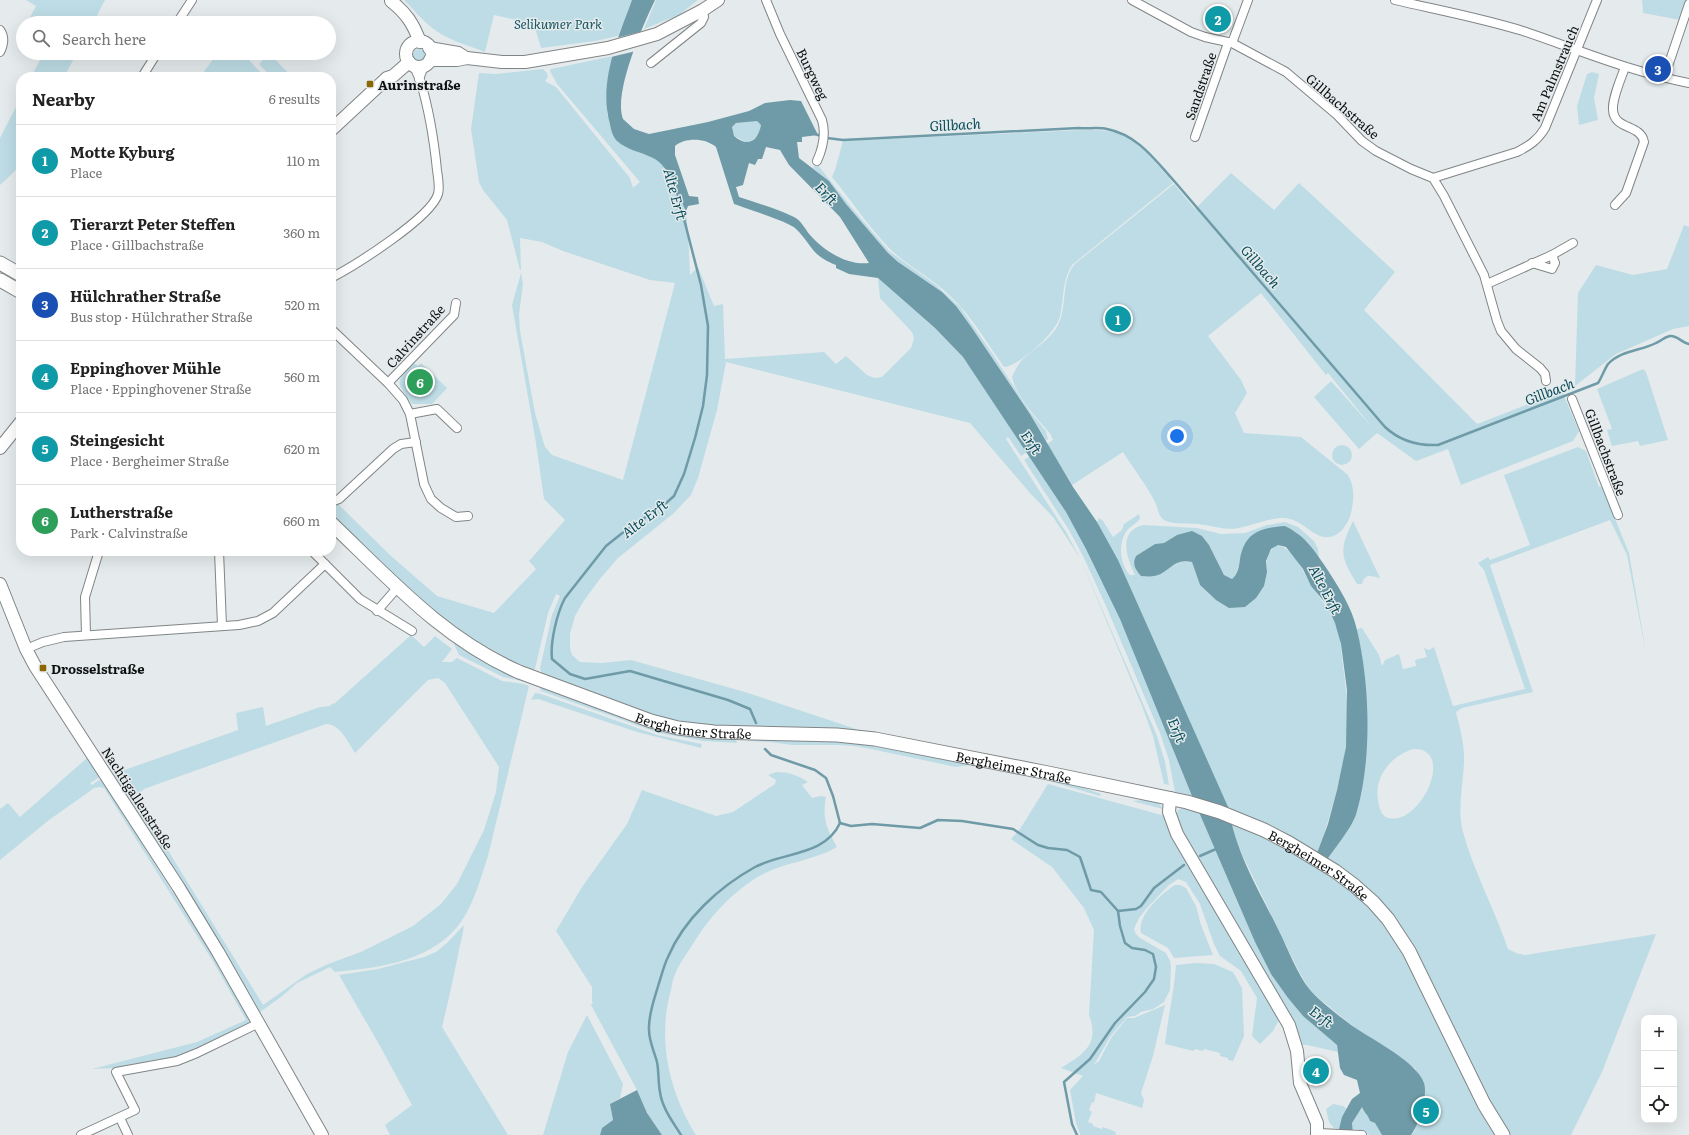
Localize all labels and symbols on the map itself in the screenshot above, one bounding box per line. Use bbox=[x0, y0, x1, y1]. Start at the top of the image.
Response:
pin: 2 bbox=[1205, 4, 1231, 34]
park label: Selikumer Park bbox=[514, 14, 603, 33]
street label: Am Palmstrauch bbox=[1525, 22, 1583, 124]
street label: Burgweg bbox=[792, 45, 834, 104]
street label: Sandstraße bbox=[1180, 49, 1221, 122]
pin: 3 bbox=[1645, 54, 1671, 84]
street label: Gillbachstraße bbox=[1302, 69, 1384, 143]
place label: Aurinstraße bbox=[378, 75, 461, 94]
marker: Aurinstraße bbox=[365, 79, 375, 89]
water label: Gillbach bbox=[929, 113, 982, 135]
water label: Alte Erft bbox=[659, 166, 693, 223]
water label: Erft bbox=[811, 177, 843, 210]
water label: Gillbach bbox=[1237, 240, 1286, 292]
street label: Calvinstraße bbox=[381, 300, 449, 372]
pin: 1 bbox=[1105, 304, 1131, 334]
pin: 6 bbox=[407, 367, 433, 397]
water label: Gillbach bbox=[1522, 372, 1577, 410]
street label: Gillbachstraße bbox=[1581, 406, 1631, 499]
water label: Erft bbox=[1017, 426, 1048, 459]
your location bbox=[1167, 426, 1187, 446]
water label: Alte Erft bbox=[617, 494, 672, 542]
water label: Alte Erft bbox=[1305, 561, 1348, 618]
place label: Drosselstraße bbox=[51, 659, 145, 678]
marker: Drosselstraße bbox=[38, 663, 48, 673]
street label: Bergheimer Straße bbox=[633, 707, 752, 742]
water label: Erft bbox=[1164, 715, 1192, 746]
street label: Nachtigallenstraße bbox=[98, 743, 178, 853]
street label: Bergheimer Straße bbox=[954, 746, 1074, 787]
street label: Bergheimer Straße bbox=[1265, 825, 1374, 905]
water label: Erft bbox=[1306, 1000, 1339, 1032]
pin: 4 bbox=[1303, 1056, 1329, 1086]
pin: 5 bbox=[1413, 1096, 1439, 1126]

